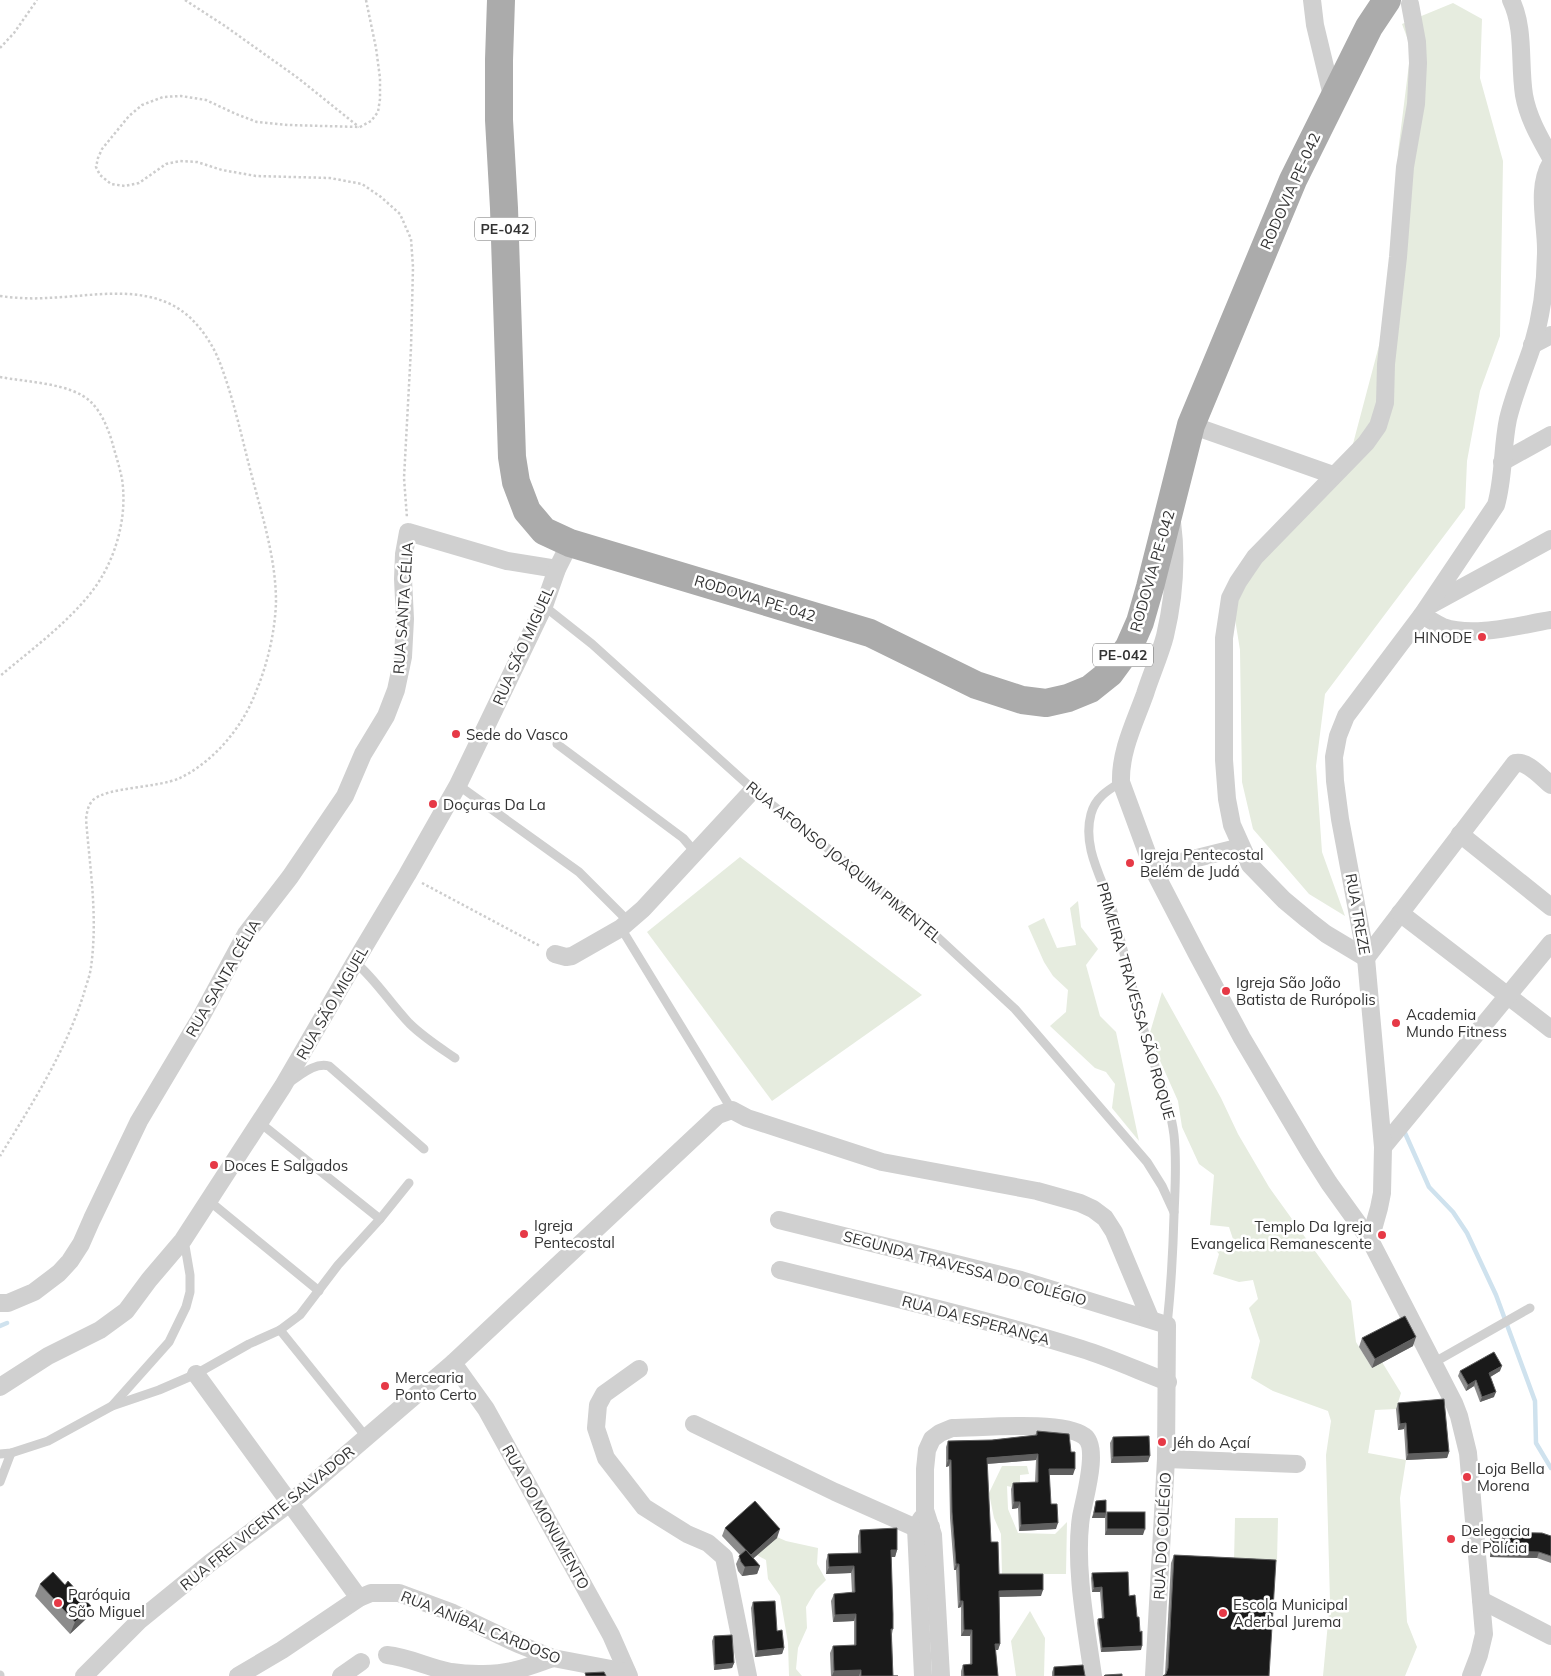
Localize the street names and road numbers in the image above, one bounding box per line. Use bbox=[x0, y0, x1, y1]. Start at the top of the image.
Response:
street label: RODOVIA PE-042 bbox=[1256, 130, 1324, 252]
road number: PE-042 bbox=[475, 218, 535, 240]
street label: RODOVIA PE-042 bbox=[1126, 508, 1178, 634]
street label: RUA SANTA CÉLIA bbox=[389, 541, 417, 675]
street label: RODOVIA PE-042 bbox=[692, 571, 818, 625]
street label: RUA SÃO MIGUEL bbox=[488, 584, 558, 708]
road number: PE-042 bbox=[1093, 644, 1153, 666]
street label: RUA AFONSO JOAQUIM PIMENTEL bbox=[742, 777, 946, 947]
street label: RUA TREZE bbox=[1342, 872, 1375, 956]
street label: PRIMEIRA TRAVESSA SÃO ROQUE bbox=[1093, 880, 1179, 1122]
street label: RUA SANTA CÉLIA bbox=[182, 916, 264, 1040]
street label: RUA SÃO MIGUEL bbox=[292, 943, 372, 1063]
street label: SEGUNDA TRAVESSA DO COLÉGIO bbox=[841, 1226, 1089, 1310]
street label: RUA DA ESPERANÇA bbox=[900, 1291, 1052, 1349]
street label: RUA DO MONUMENTO bbox=[498, 1441, 594, 1593]
street label: RUA FREI VICENTE SALVADOR bbox=[176, 1442, 358, 1594]
street label: RUA DO COLÉGIO bbox=[1149, 1472, 1175, 1600]
street label: RUA ANÍBAL CARDOSO bbox=[398, 1586, 564, 1668]

